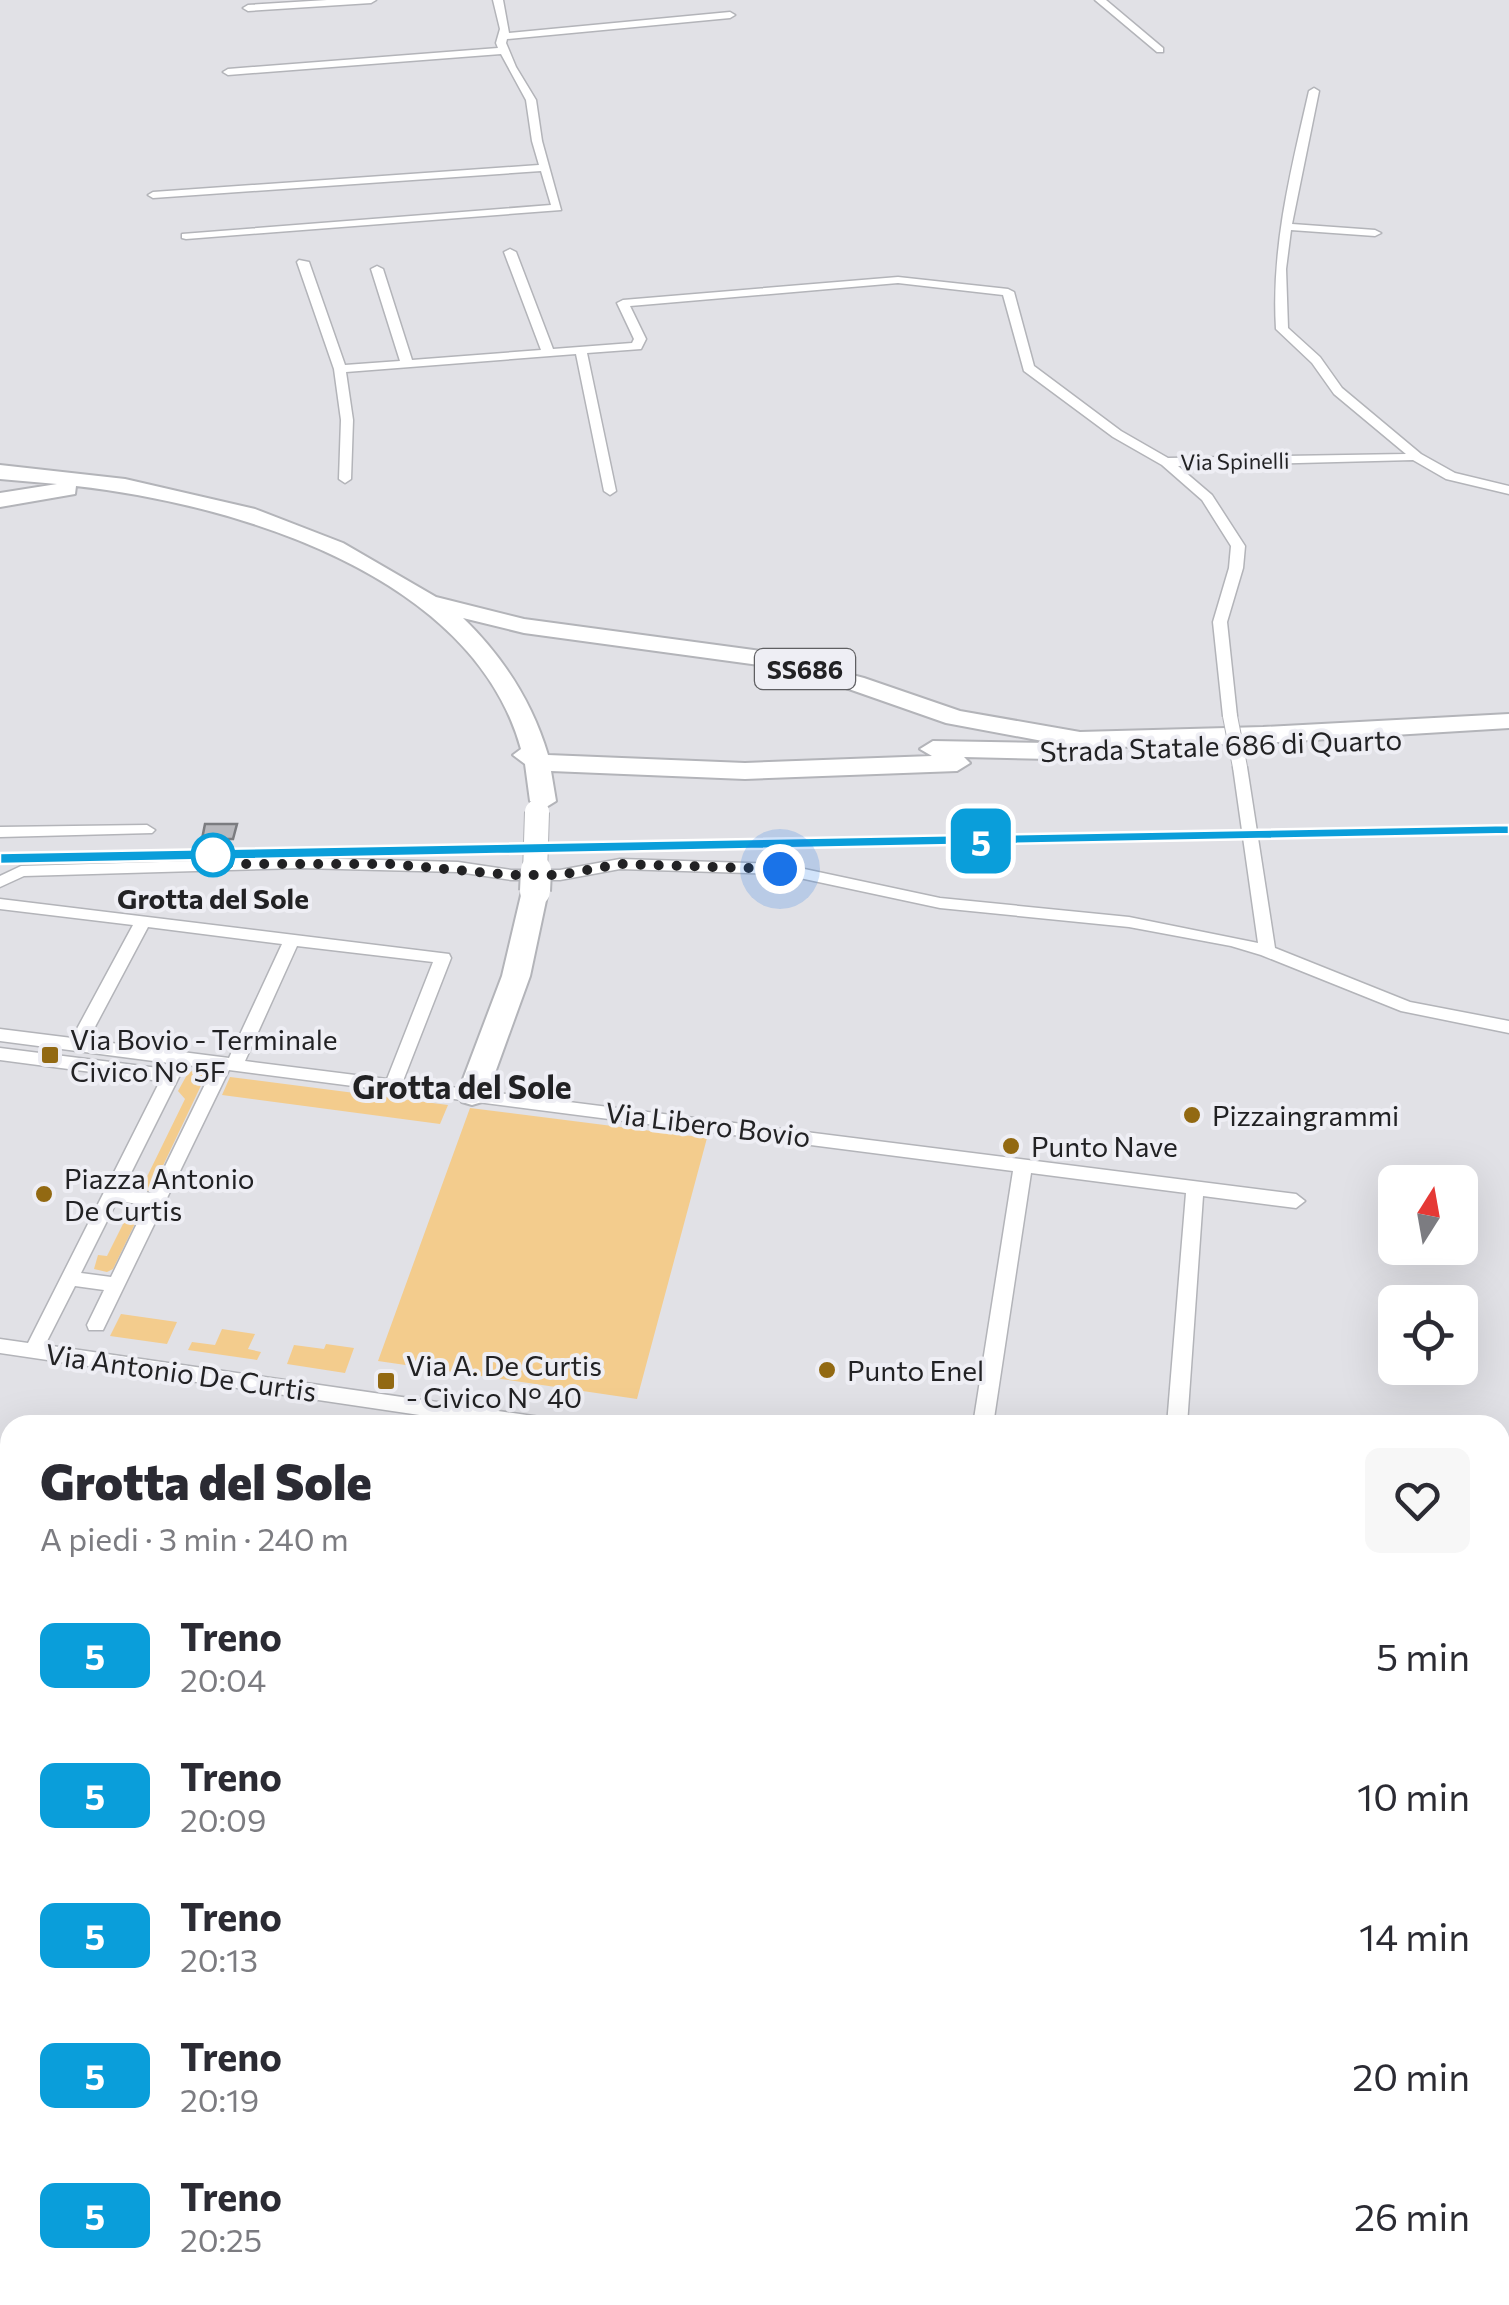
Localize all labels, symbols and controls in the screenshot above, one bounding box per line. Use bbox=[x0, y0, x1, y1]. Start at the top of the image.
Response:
street label: Via Spinelli bbox=[1180, 447, 1290, 475]
road number: SS686 bbox=[755, 649, 855, 689]
street label: Strada Statale 686 di Quarto bbox=[1039, 722, 1403, 768]
line badge: 5 bbox=[948, 808, 1014, 874]
text: 5 bbox=[971, 820, 991, 863]
marker: Grotta del Sole bbox=[192, 834, 234, 876]
your location bbox=[755, 844, 805, 894]
place label: Grotta del Sole bbox=[117, 881, 309, 915]
place label: Via Bovio - Terminale Civico N° 5F bbox=[70, 1022, 338, 1088]
marker: Via Bovio - Terminale Civico N° 5F bbox=[39, 1044, 61, 1066]
district label: Grotta del Sole bbox=[352, 1066, 572, 1106]
street label: Via Libero Bovio bbox=[604, 1095, 812, 1153]
place label: Pizzaingrammi bbox=[1212, 1098, 1399, 1132]
marker: Pizzaingrammi bbox=[1181, 1104, 1203, 1126]
place label: Punto Nave bbox=[1031, 1129, 1178, 1163]
marker: Punto Nave bbox=[1000, 1135, 1022, 1157]
place label: Piazza Antonio De Curtis bbox=[64, 1161, 255, 1227]
north arrow bbox=[1378, 1165, 1478, 1265]
map controls bbox=[1378, 1165, 1478, 1385]
marker: Piazza Antonio De Curtis bbox=[33, 1183, 55, 1205]
button: locate bbox=[1378, 1285, 1478, 1385]
street label: Via Antonio De Curtis bbox=[43, 1336, 319, 1408]
place label: Via A. De Curtis - Civico N° 40 bbox=[406, 1348, 602, 1414]
place label: Punto Enel bbox=[847, 1353, 984, 1387]
marker: Punto Enel bbox=[816, 1359, 838, 1381]
marker: Via A. De Curtis - Civico N° 40 bbox=[375, 1370, 397, 1392]
button: heart bbox=[1365, 1448, 1470, 1553]
text: Grotta del Sole bbox=[40, 1451, 372, 1510]
text: A piedi · 3 min · 240 m bbox=[40, 1518, 349, 1558]
text: Treno bbox=[180, 1612, 282, 1659]
text: 5 min bbox=[1376, 1632, 1470, 1679]
text: 5 bbox=[85, 1634, 105, 1677]
text: 20:04 bbox=[180, 1659, 266, 1699]
text: Treno bbox=[180, 1752, 282, 1799]
text: 10 min bbox=[1357, 1772, 1470, 1819]
text: 5 bbox=[85, 1774, 105, 1817]
text: 20:09 bbox=[180, 1799, 266, 1839]
text: Treno bbox=[180, 1892, 282, 1939]
text: 14 min bbox=[1359, 1912, 1470, 1959]
text: 5 bbox=[85, 1914, 105, 1957]
text: 20:13 bbox=[180, 1939, 258, 1979]
text: Treno bbox=[180, 2032, 282, 2079]
text: 20 min bbox=[1352, 2052, 1470, 2099]
text: 5 bbox=[85, 2054, 105, 2097]
text: 20:19 bbox=[180, 2079, 259, 2119]
text: Treno bbox=[180, 2172, 282, 2219]
text: 26 min bbox=[1354, 2192, 1470, 2239]
text: 5 bbox=[85, 2194, 105, 2237]
text: 20:25 bbox=[180, 2219, 262, 2259]

